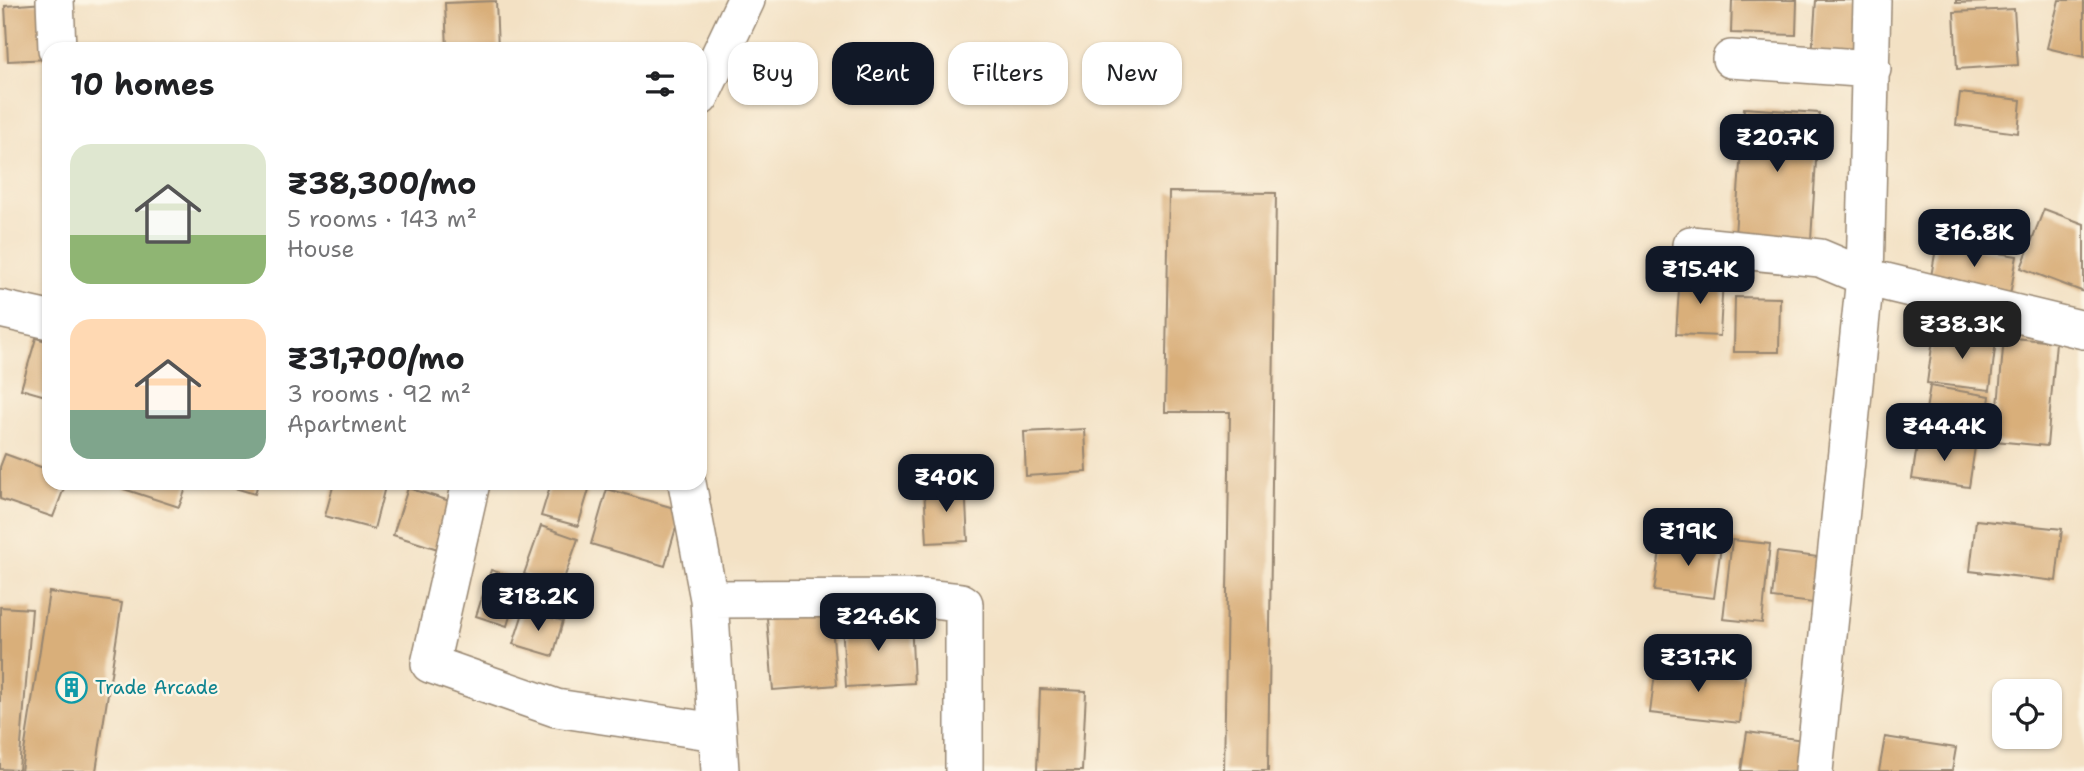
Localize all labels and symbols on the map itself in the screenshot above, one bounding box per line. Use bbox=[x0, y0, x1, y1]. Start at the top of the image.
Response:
pin: ₹20.7K bbox=[1720, 114, 1834, 174]
pin: ₹16.8K bbox=[1917, 210, 2031, 269]
pin: ₹15.4K bbox=[1643, 246, 1757, 306]
pin: ₹38.3K bbox=[1905, 302, 2019, 361]
pin: ₹44.4K bbox=[1887, 404, 2001, 463]
pin: ₹40K bbox=[905, 454, 987, 514]
pin: ₹19K bbox=[1647, 508, 1729, 568]
pin: ₹18.2K bbox=[481, 574, 595, 633]
pin: ₹24.6K bbox=[821, 594, 935, 653]
pin: ₹31.7K bbox=[1641, 634, 1755, 694]
building icon: Trade Arcade bbox=[55, 670, 89, 704]
place label: Trade Arcade bbox=[95, 675, 219, 700]

